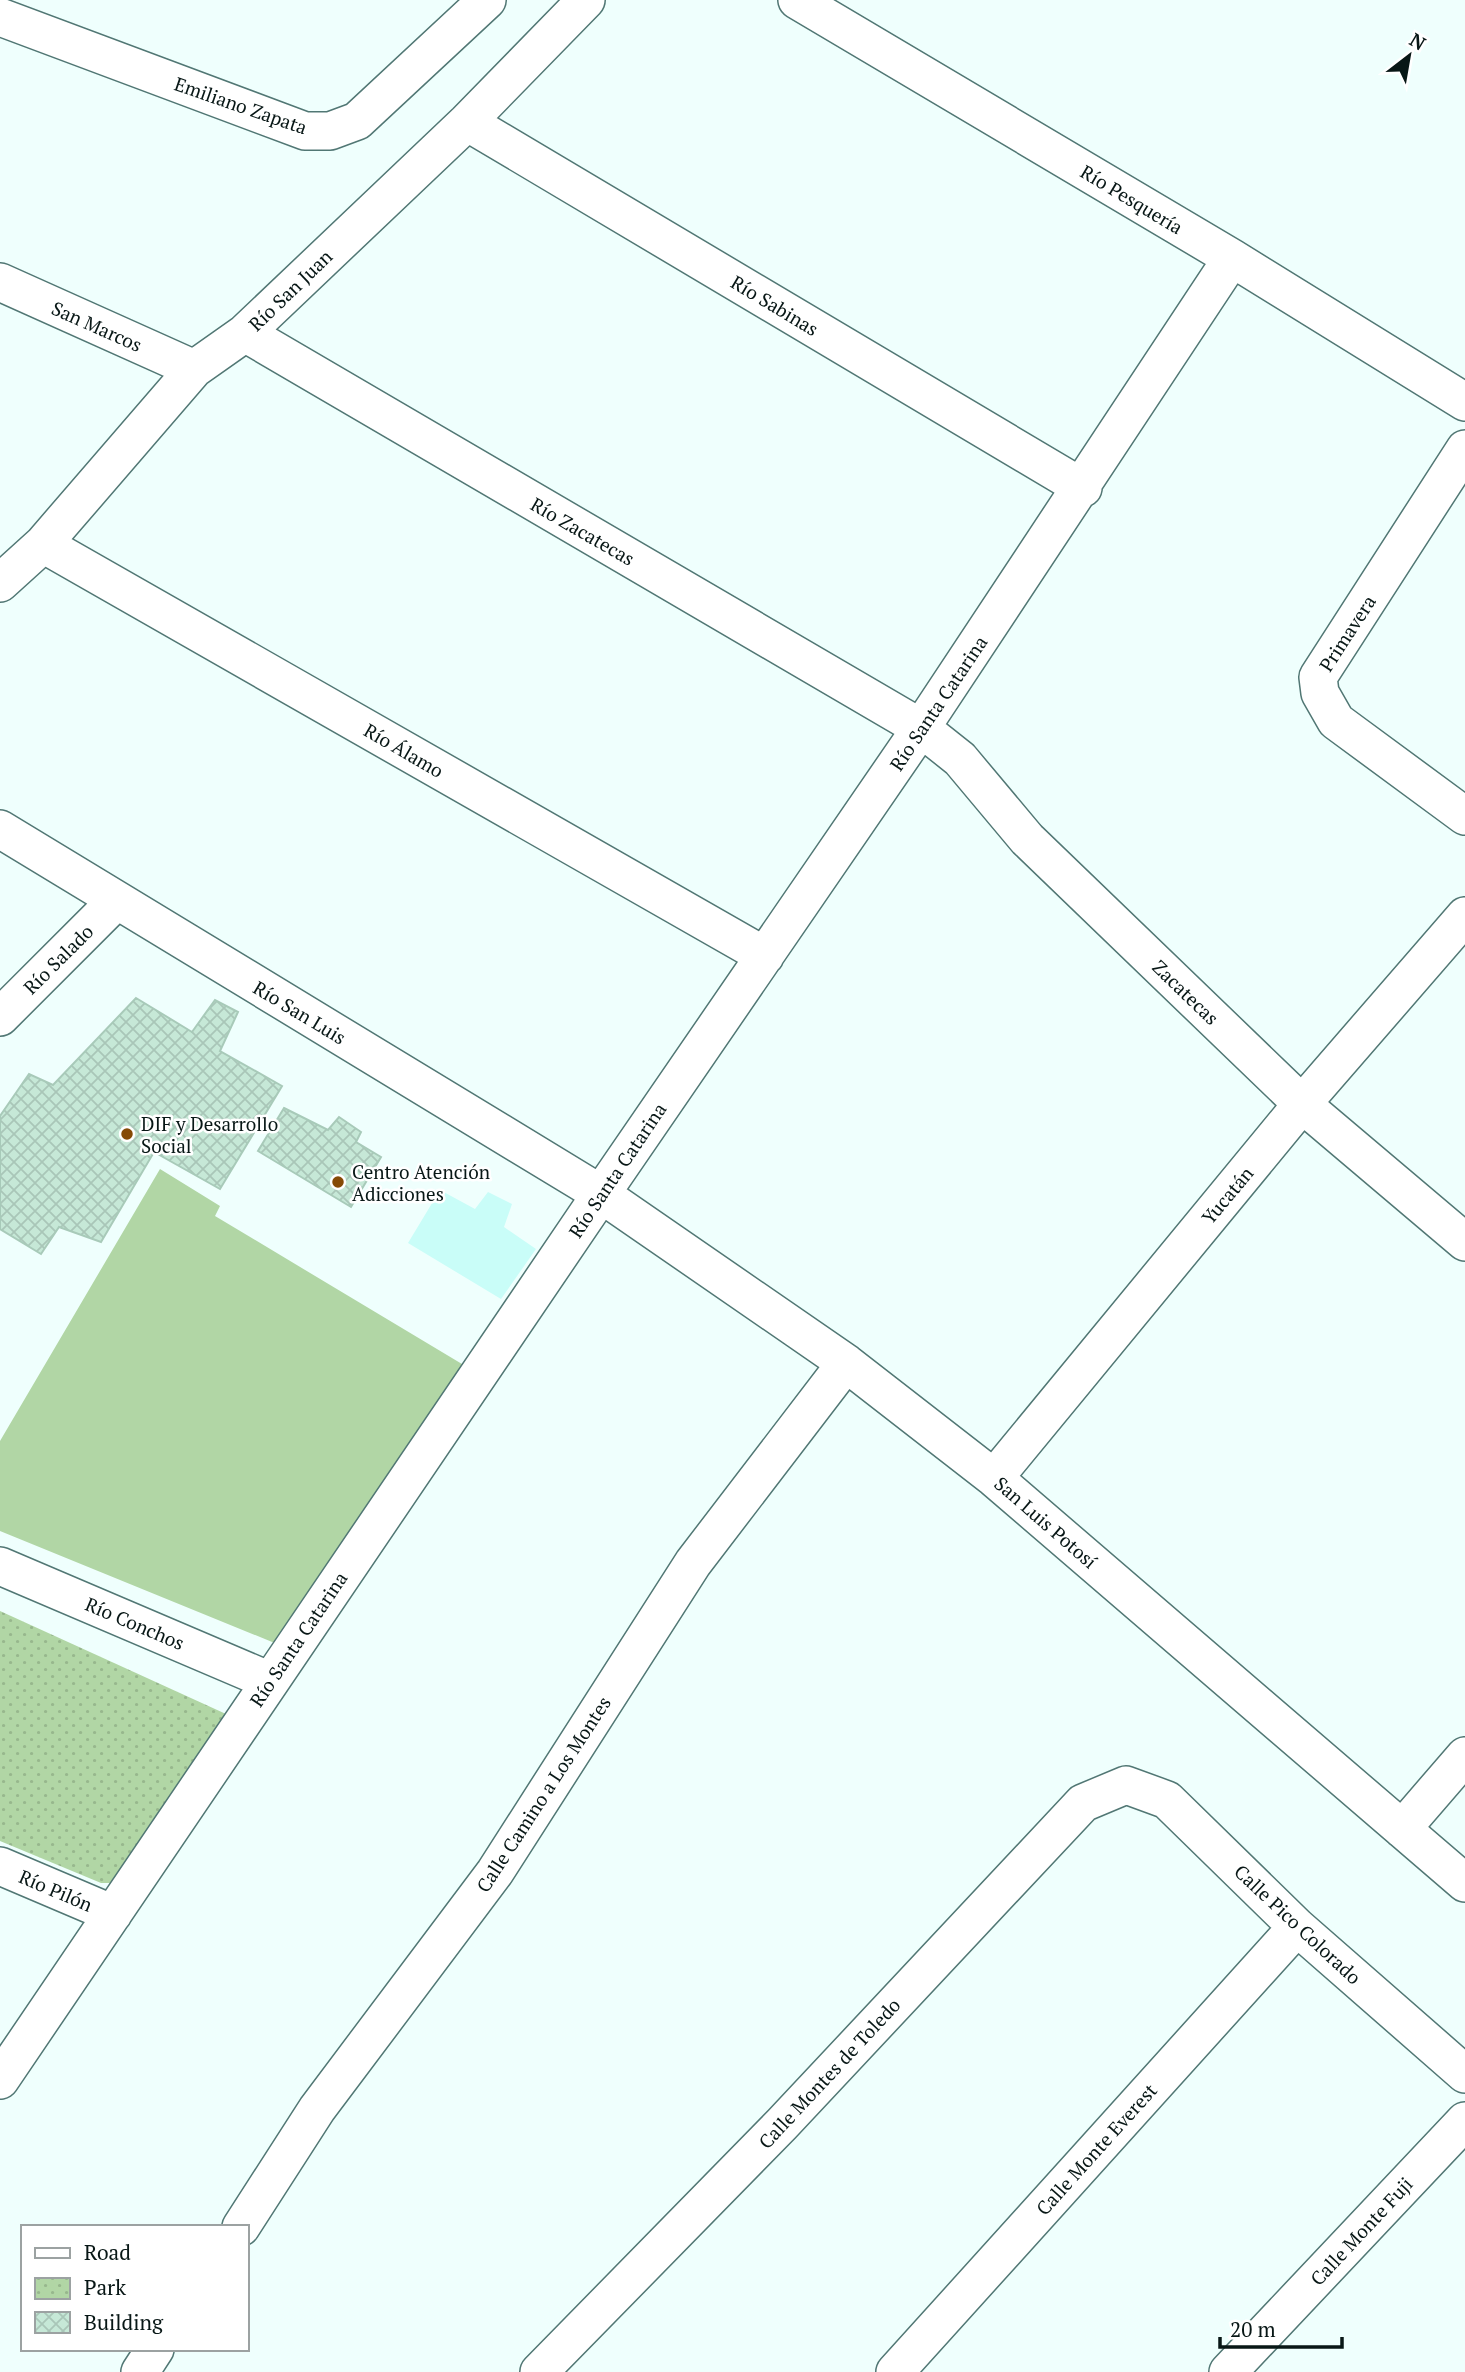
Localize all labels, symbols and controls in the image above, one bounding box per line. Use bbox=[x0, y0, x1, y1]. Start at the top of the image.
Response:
north arrow bbox=[1374, 21, 1444, 91]
text: N bbox=[1405, 27, 1431, 56]
street label: Emiliano Zapata bbox=[171, 71, 311, 140]
street label: Río Pesquería bbox=[1076, 159, 1188, 240]
street label: Río San Juan bbox=[243, 244, 337, 336]
street label: Río Sabinas bbox=[727, 269, 823, 341]
street label: San Marcos bbox=[48, 295, 146, 357]
street label: Río Zacatecas bbox=[527, 491, 639, 571]
street label: Primavera bbox=[1313, 590, 1381, 676]
street label: Río Santa Catarina bbox=[884, 630, 993, 775]
street label: Río Álamo bbox=[360, 717, 448, 783]
street label: Río Salado bbox=[18, 919, 98, 999]
street label: Zacatecas bbox=[1147, 954, 1225, 1030]
street label: Río San Luis bbox=[249, 975, 351, 1049]
street label: Río Santa Catarina bbox=[563, 1097, 672, 1242]
place label: DIF y Desarrollo Social bbox=[141, 1111, 278, 1158]
marker: DIF y Desarrollo Social bbox=[119, 1126, 135, 1142]
place label: Centro Atención Adicciones bbox=[352, 1159, 490, 1206]
street label: Yucatán bbox=[1196, 1161, 1258, 1229]
marker: Centro Atención Adicciones bbox=[330, 1174, 346, 1190]
street label: San Luis Potosí bbox=[989, 1471, 1103, 1574]
street label: Río Santa Catarina bbox=[244, 1566, 353, 1711]
street label: Río Conchos bbox=[82, 1591, 188, 1655]
street label: Calle Camino a Los Montes bbox=[470, 1691, 616, 1897]
street label: Calle Pico Colorado bbox=[1229, 1859, 1367, 1989]
street label: Río Pilón bbox=[15, 1863, 97, 1917]
street label: Calle Montes de Toledo bbox=[753, 1992, 905, 2154]
street label: Calle Monte Everest bbox=[1030, 2078, 1162, 2220]
street label: Calle Monte Fuji bbox=[1304, 2172, 1418, 2290]
legend bbox=[21, 2225, 248, 2351]
text: Road bbox=[84, 2238, 131, 2266]
text: Park bbox=[84, 2273, 126, 2301]
scale bar bbox=[1220, 2306, 1342, 2350]
text: Building bbox=[84, 2308, 164, 2336]
text: 20 m bbox=[1230, 2315, 1276, 2343]

